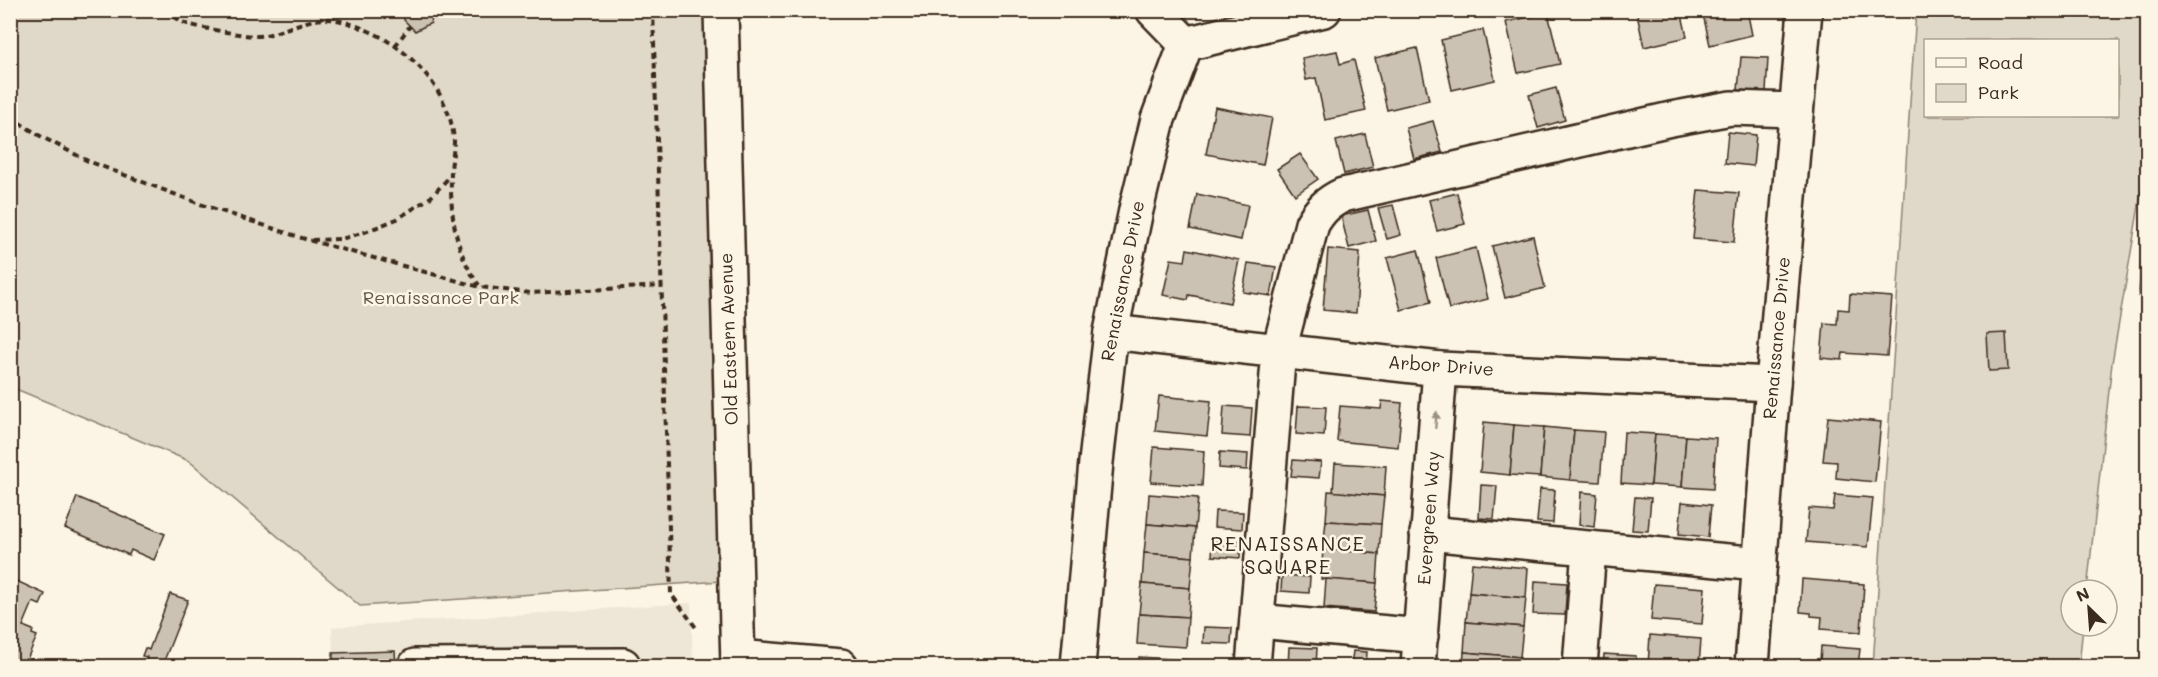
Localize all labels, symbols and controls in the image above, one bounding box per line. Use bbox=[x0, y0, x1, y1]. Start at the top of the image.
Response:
legend bbox=[1924, 39, 2119, 117]
text: Road bbox=[1978, 50, 2023, 74]
text: Park bbox=[1978, 80, 2019, 104]
street label: Renaissance Drive bbox=[1095, 198, 1149, 363]
street label: Old Eastern Avenue bbox=[713, 252, 743, 426]
street label: Renaissance Drive bbox=[1757, 256, 1795, 420]
park label: Renaissance Park bbox=[363, 285, 519, 309]
street label: Arbor Drive bbox=[1387, 349, 1495, 381]
one-way arrow bbox=[1431, 410, 1441, 429]
street label: Evergreen Way bbox=[1411, 450, 1445, 586]
district label: RENAISSANCE SQUARE bbox=[1211, 530, 1366, 579]
north arrow bbox=[2059, 578, 2119, 638]
text: N bbox=[2073, 582, 2092, 606]

